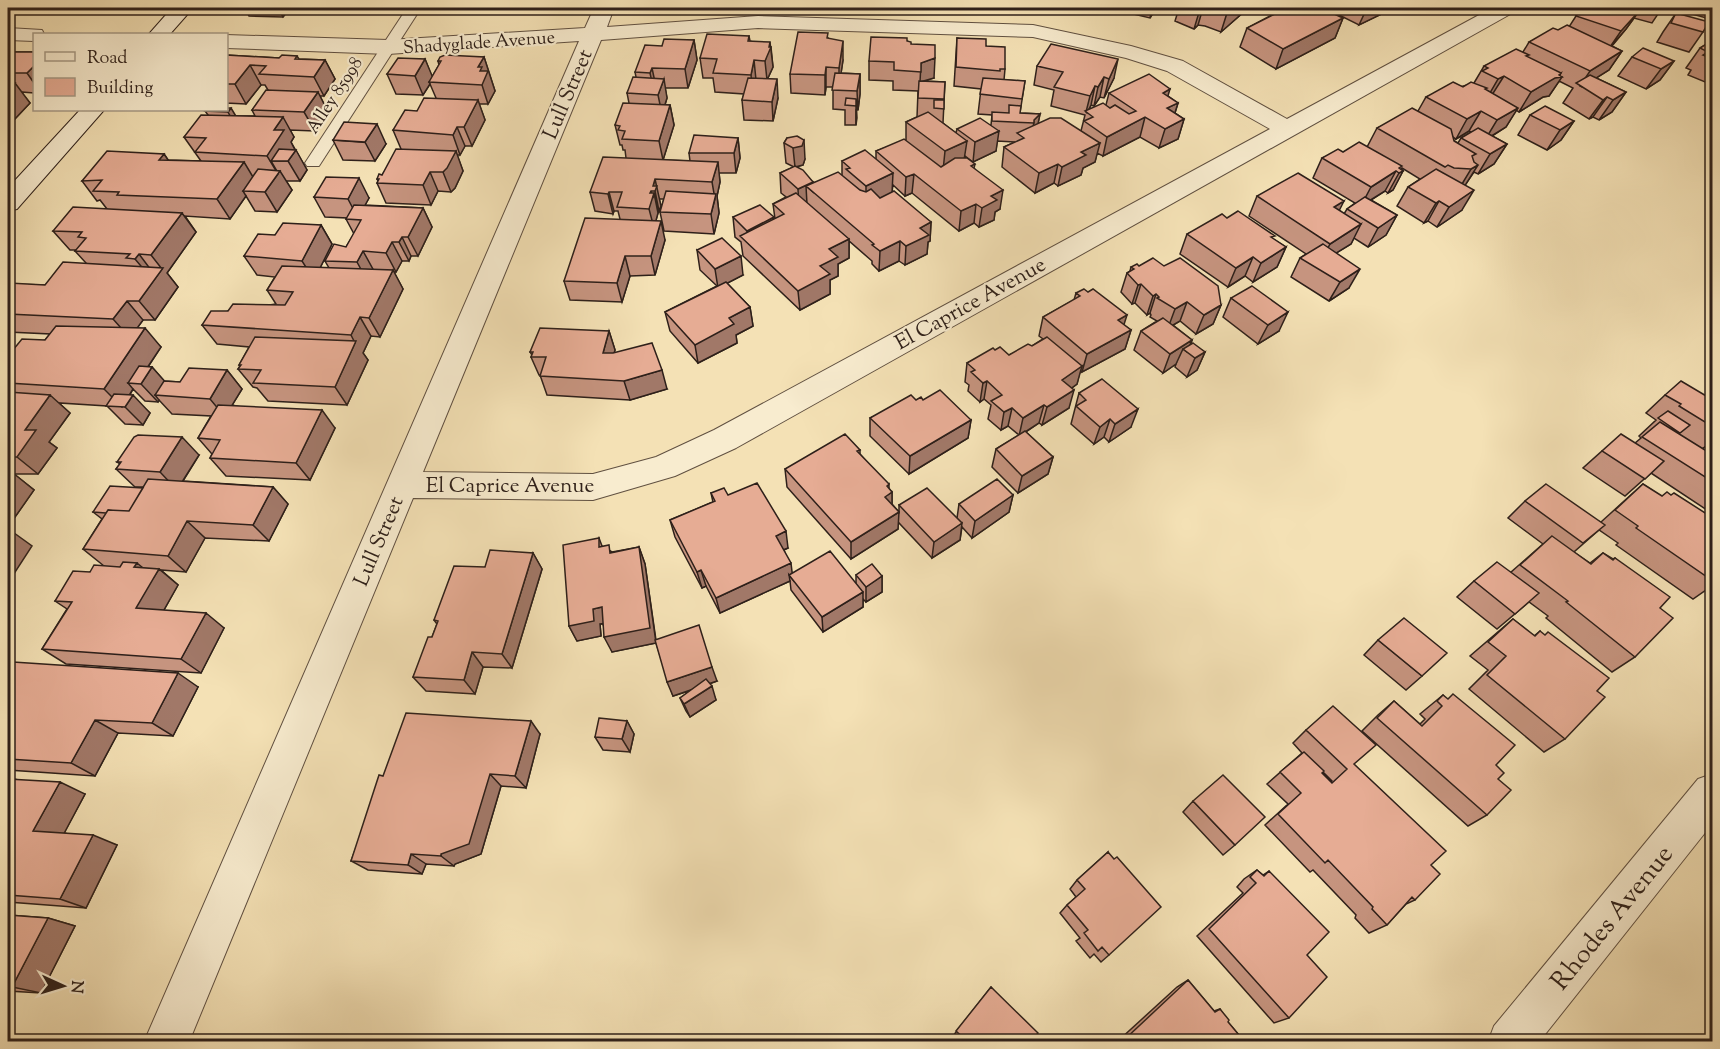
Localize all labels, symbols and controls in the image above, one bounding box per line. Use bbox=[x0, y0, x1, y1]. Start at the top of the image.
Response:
street label: Shadyglade Avenue bbox=[402, 26, 556, 62]
legend bbox=[33, 33, 228, 111]
street label: Lull Street bbox=[536, 45, 601, 144]
text: Road bbox=[87, 46, 127, 72]
street label: Alley 85998 bbox=[301, 53, 370, 140]
text: Building bbox=[87, 76, 153, 102]
street label: El Caprice Avenue bbox=[890, 251, 1052, 359]
street label: El Caprice Avenue bbox=[426, 472, 594, 502]
street label: Lull Street bbox=[347, 492, 412, 591]
street label: Rhodes Avenue bbox=[1543, 838, 1683, 999]
north arrow bbox=[33, 956, 93, 1016]
text: N bbox=[64, 980, 87, 994]

